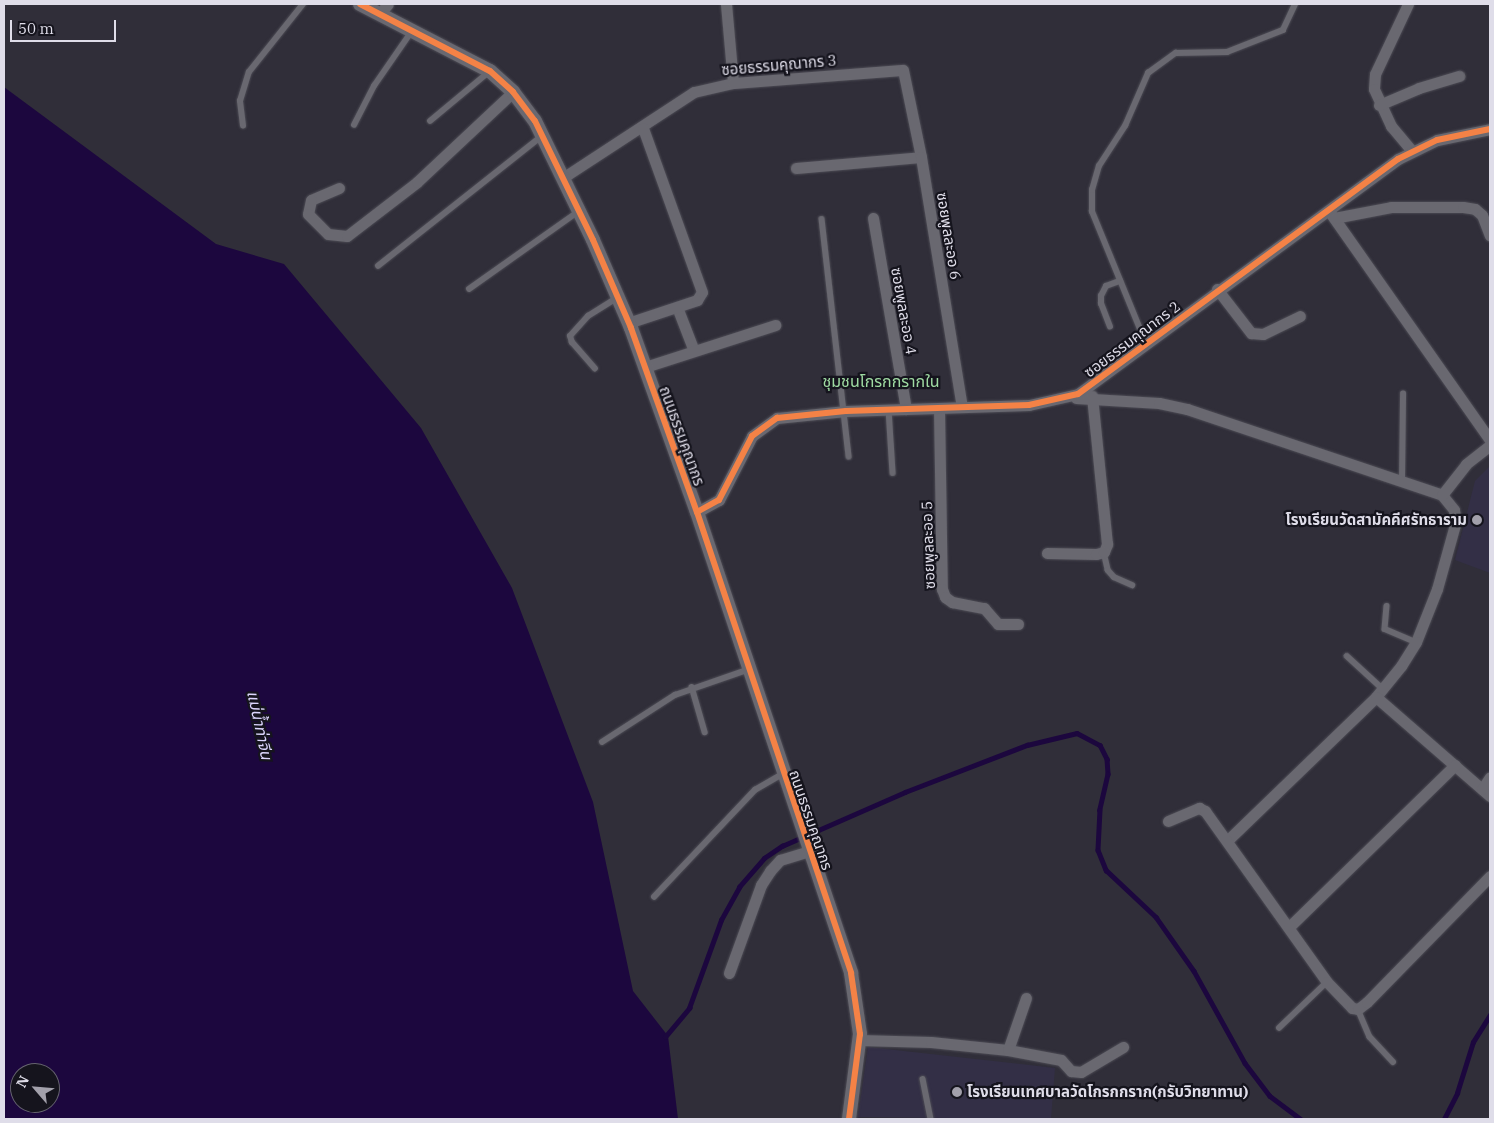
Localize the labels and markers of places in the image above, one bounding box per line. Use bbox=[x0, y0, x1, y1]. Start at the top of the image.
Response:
place label: โรงเรียนวัดสามัคคีศรัทธาราม bbox=[1286, 511, 1467, 529]
marker: โรงเรียนวัดสามัคคีศรัทธาราม bbox=[1471, 514, 1483, 526]
place label: โรงเรียนเทศบาลวัดโกรกกราก(กรับวิทยาทาน) bbox=[967, 1083, 1248, 1101]
marker: โรงเรียนเทศบาลวัดโกรกกราก(กรับวิทยาทาน) bbox=[951, 1086, 963, 1098]

